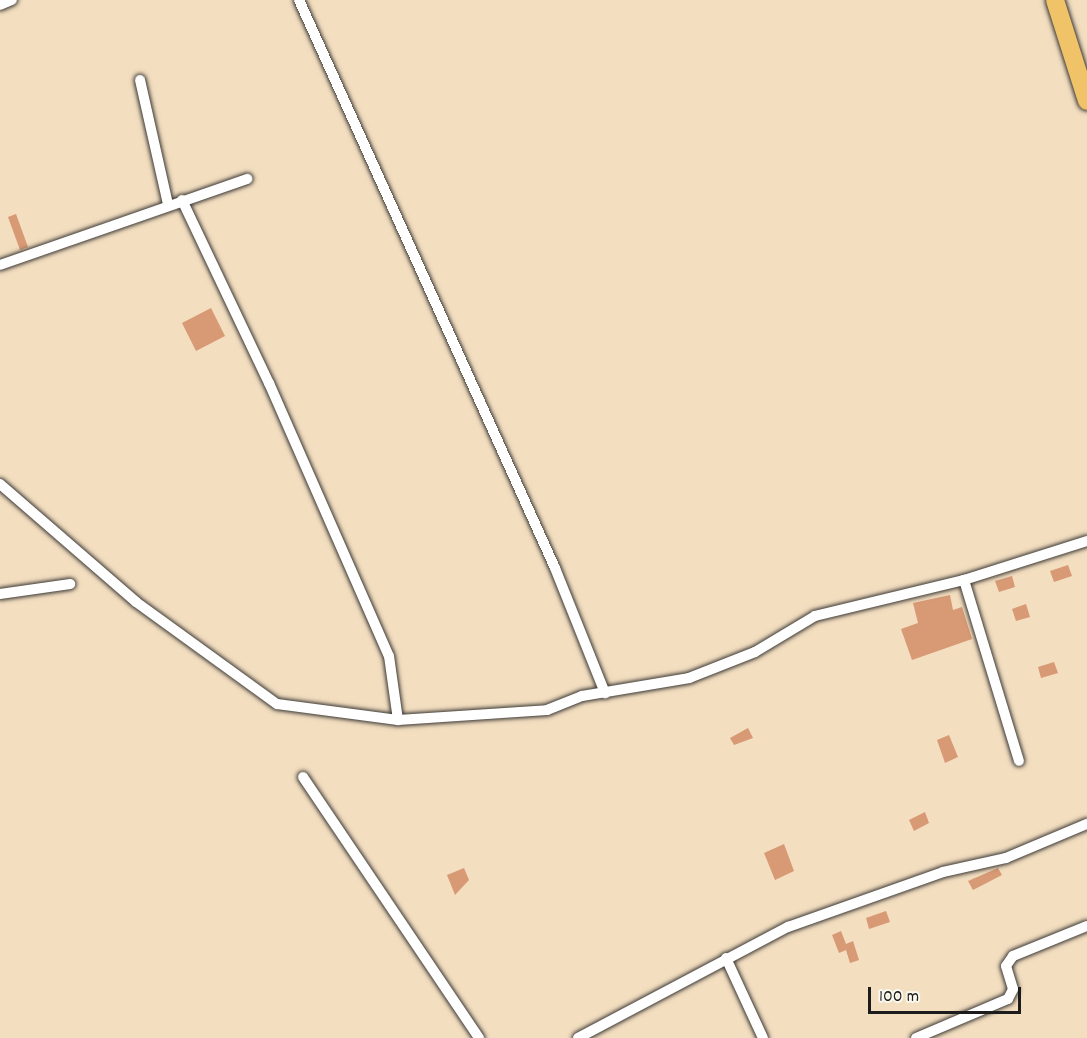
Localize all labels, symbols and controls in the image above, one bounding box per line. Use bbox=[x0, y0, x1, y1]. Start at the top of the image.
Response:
scale bar bbox=[871, 975, 1024, 1013]
text: 100 m bbox=[879, 985, 919, 1010]

